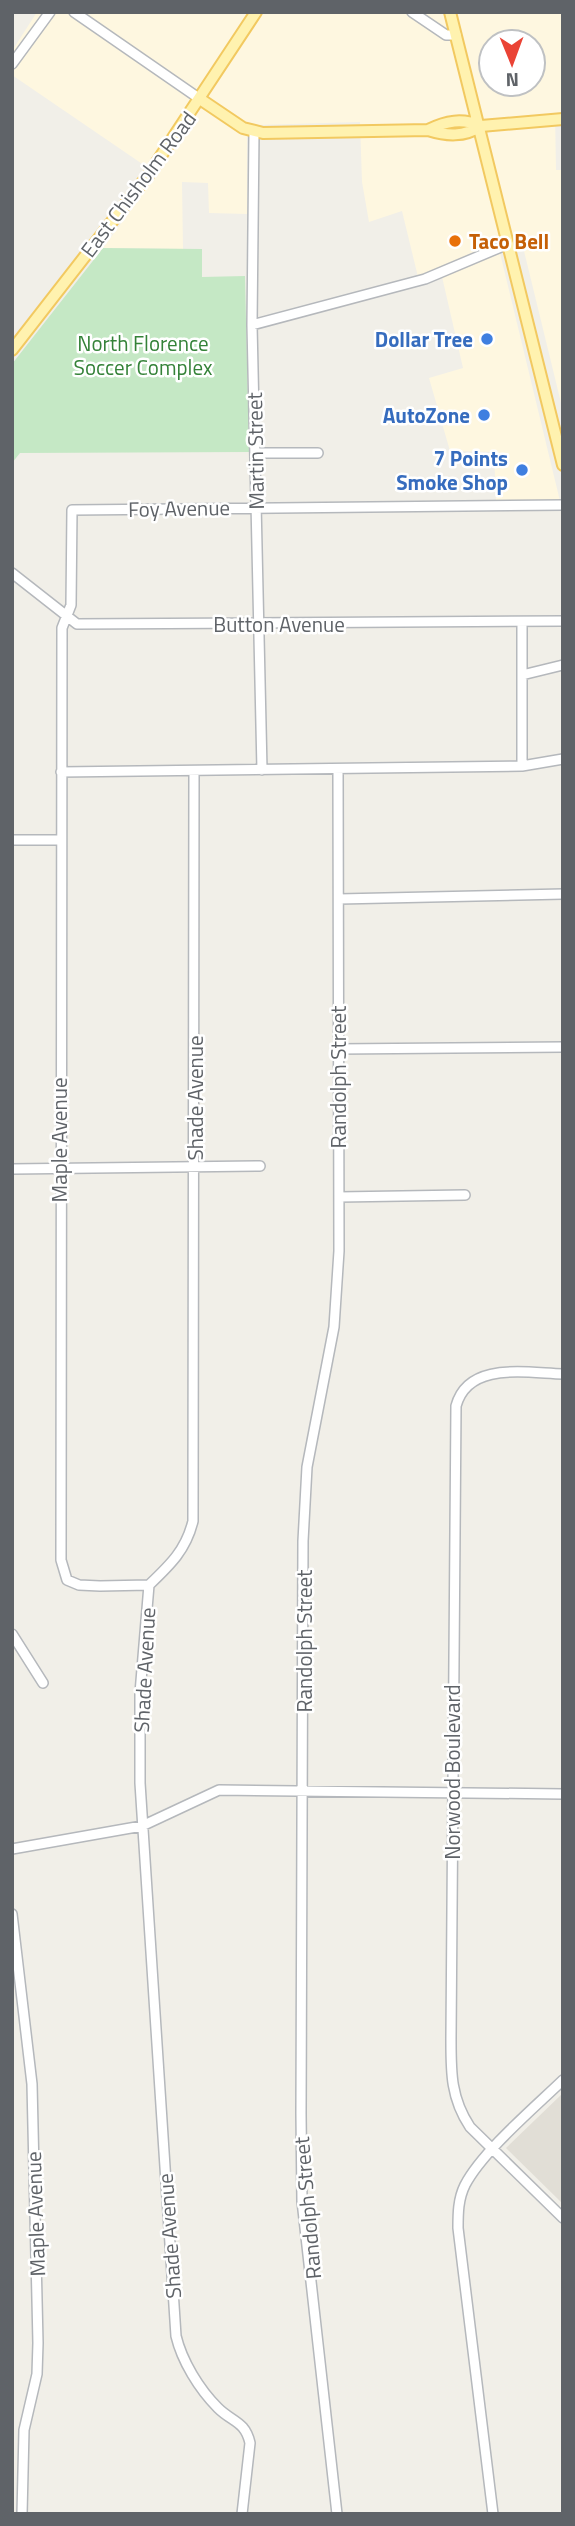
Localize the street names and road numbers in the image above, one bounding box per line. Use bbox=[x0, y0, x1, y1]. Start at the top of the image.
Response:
street label: East Chisholm Road bbox=[72, 104, 204, 264]
street label: Martin Street bbox=[238, 391, 272, 510]
street label: Foy Avenue bbox=[128, 491, 230, 525]
street label: Button Avenue bbox=[213, 608, 345, 640]
street label: Randolph Street bbox=[322, 1005, 354, 1148]
street label: Shade Avenue bbox=[179, 1035, 211, 1161]
street label: Maple Avenue bbox=[43, 1078, 75, 1203]
street label: Randolph Street bbox=[288, 1569, 320, 1712]
street label: Shade Avenue bbox=[125, 1607, 163, 1733]
street label: Norwood Boulevard bbox=[436, 1684, 468, 1860]
street label: Randolph Street bbox=[285, 2135, 329, 2281]
street label: Maple Avenue bbox=[17, 2151, 53, 2277]
street label: Shade Avenue bbox=[149, 2172, 189, 2300]

